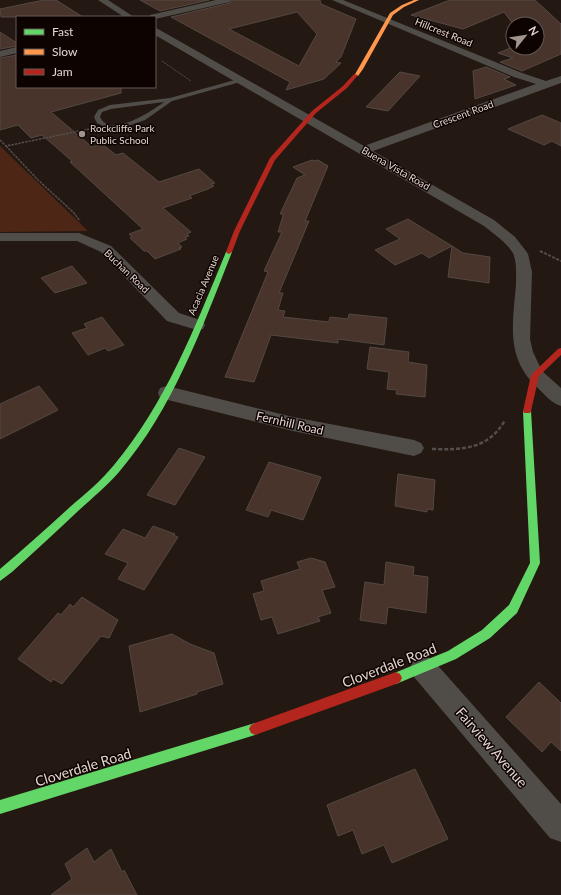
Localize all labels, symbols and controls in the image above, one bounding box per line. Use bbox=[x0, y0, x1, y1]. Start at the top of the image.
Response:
street label: Hillcrest Road bbox=[414, 15, 474, 49]
legend bbox=[16, 16, 156, 88]
north arrow bbox=[505, 16, 545, 56]
text: Fast bbox=[52, 24, 74, 39]
text: N bbox=[526, 24, 542, 38]
text: Slow bbox=[52, 44, 78, 59]
text: Jam bbox=[52, 64, 73, 79]
street label: Crescent Road bbox=[431, 98, 495, 130]
place label: Rockcliffe Park Public School bbox=[90, 122, 156, 146]
marker: Rockcliffe Park Public School bbox=[77, 129, 87, 139]
street label: Buena Vista Road bbox=[360, 144, 432, 192]
street label: Buchan Road bbox=[102, 247, 152, 295]
street label: Acacia Avenue bbox=[185, 253, 221, 317]
street label: Fernhill Road bbox=[255, 408, 325, 438]
street label: Cloverdale Road bbox=[339, 639, 439, 691]
street label: Fairview Avenue bbox=[453, 704, 531, 790]
street label: Cloverdale Road bbox=[33, 744, 133, 790]

